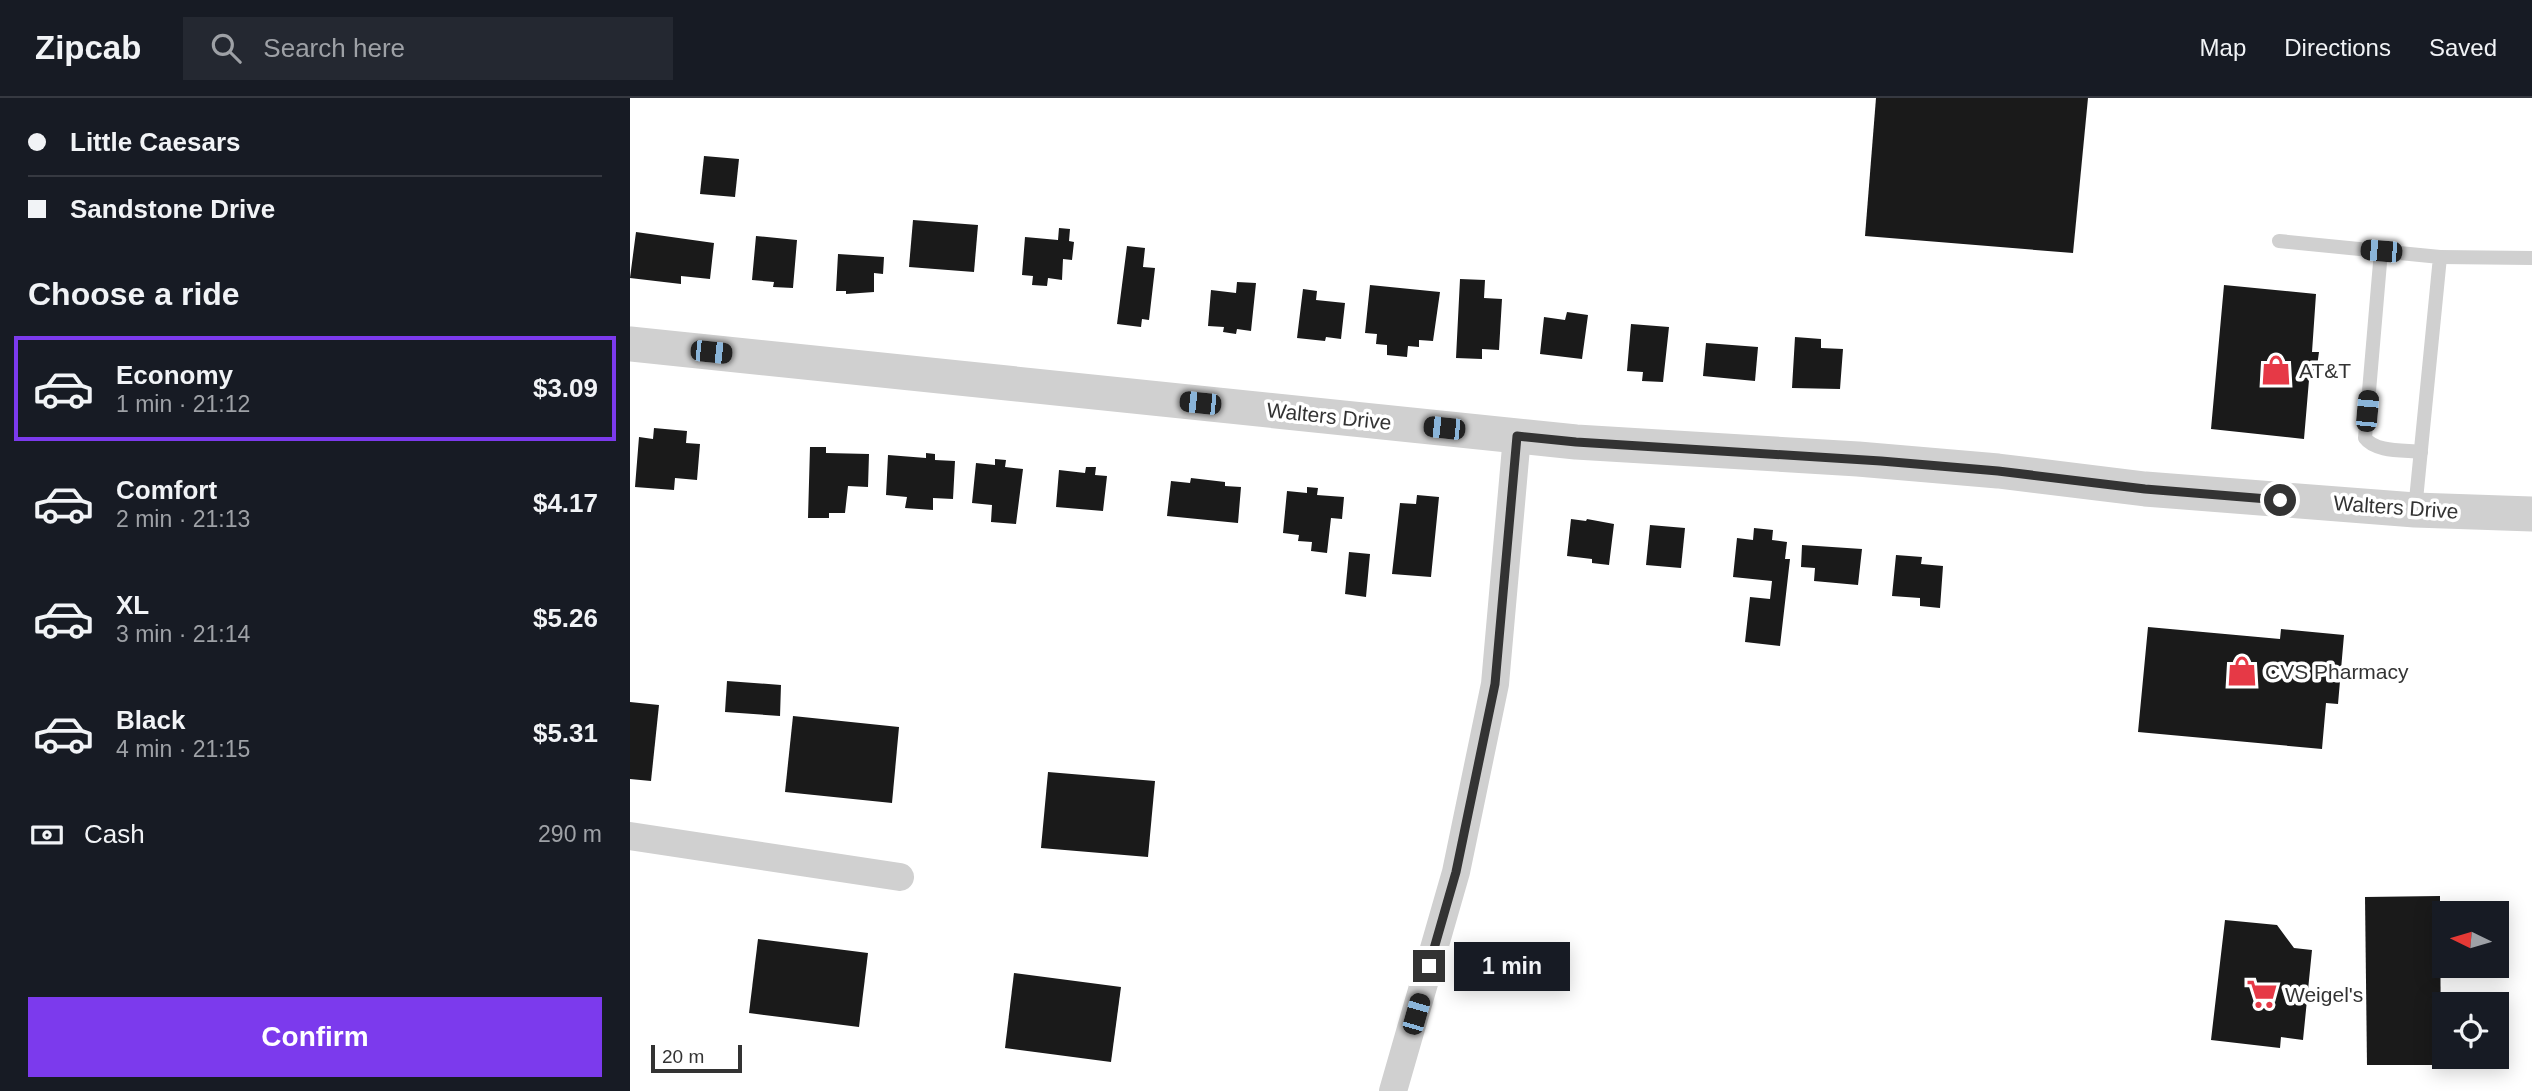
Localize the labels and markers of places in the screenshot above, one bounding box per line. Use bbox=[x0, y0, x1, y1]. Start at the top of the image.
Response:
shop icon: AT&T bbox=[2259, 353, 2293, 387]
place label: AT&T bbox=[2299, 359, 2351, 382]
shop icon: CVS Pharmacy bbox=[2225, 654, 2259, 688]
place label: CVS Pharmacy bbox=[2265, 660, 2409, 683]
supermarket icon: Weigel's bbox=[2245, 977, 2279, 1011]
place label: Weigel's bbox=[2285, 983, 2363, 1006]

